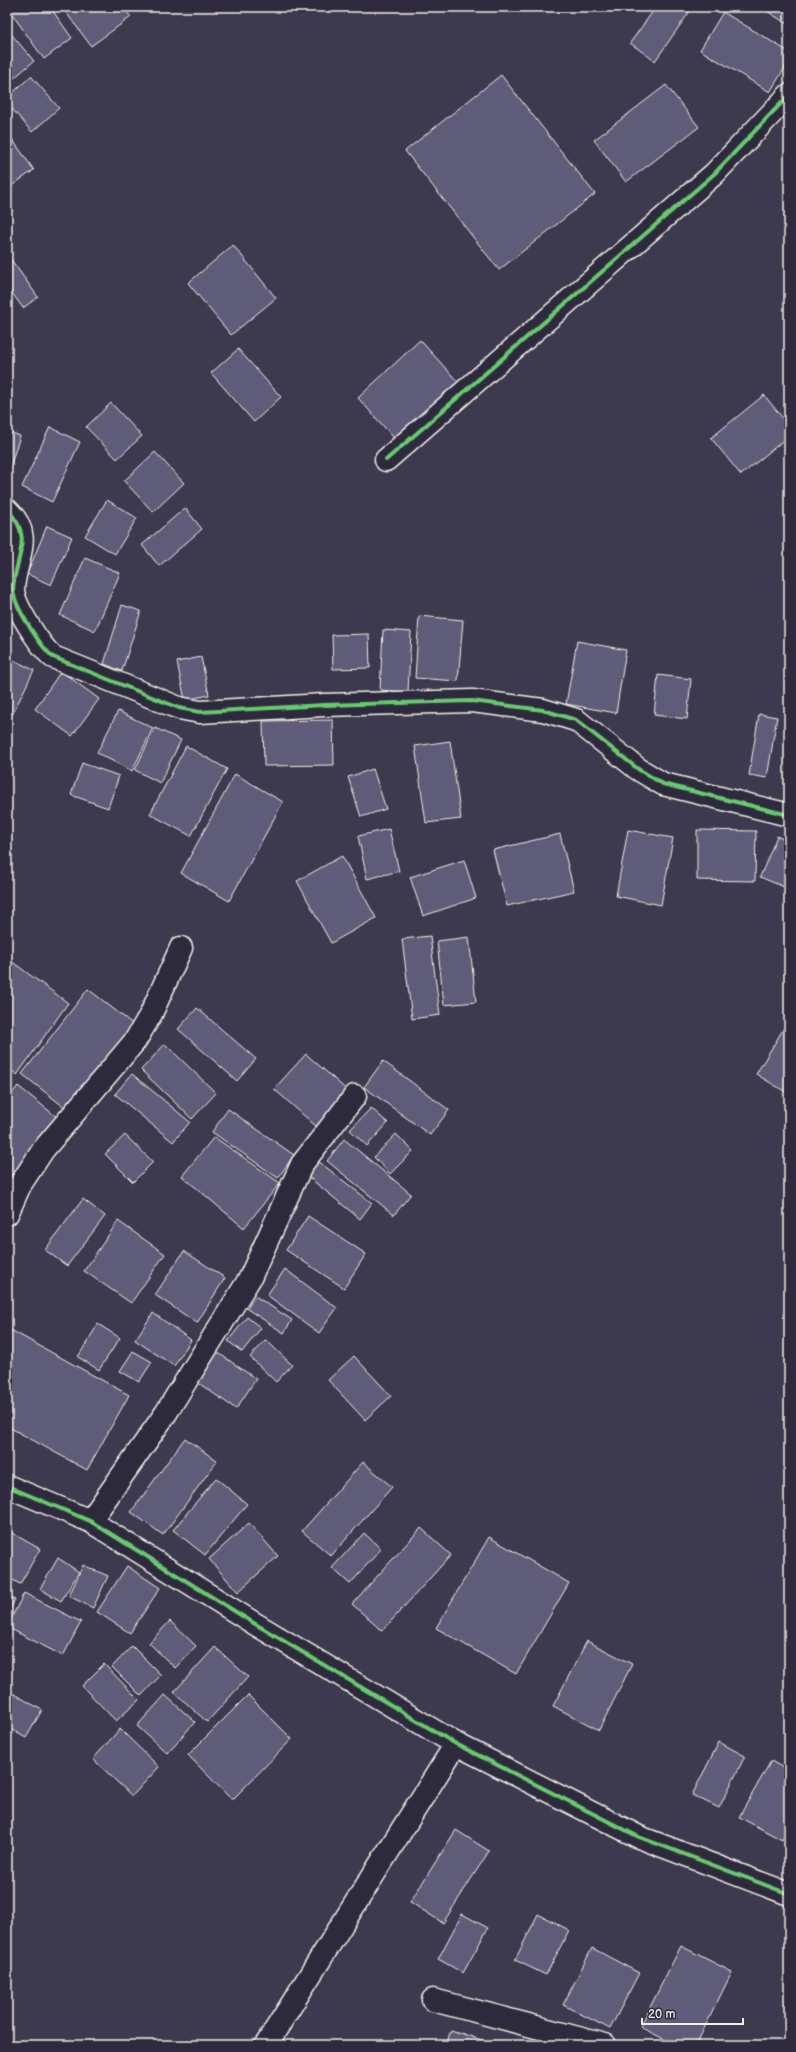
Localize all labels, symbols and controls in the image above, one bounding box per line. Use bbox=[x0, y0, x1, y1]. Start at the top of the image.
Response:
scale bar bbox=[642, 2000, 743, 2026]
text: 20 m bbox=[648, 2007, 675, 2022]

